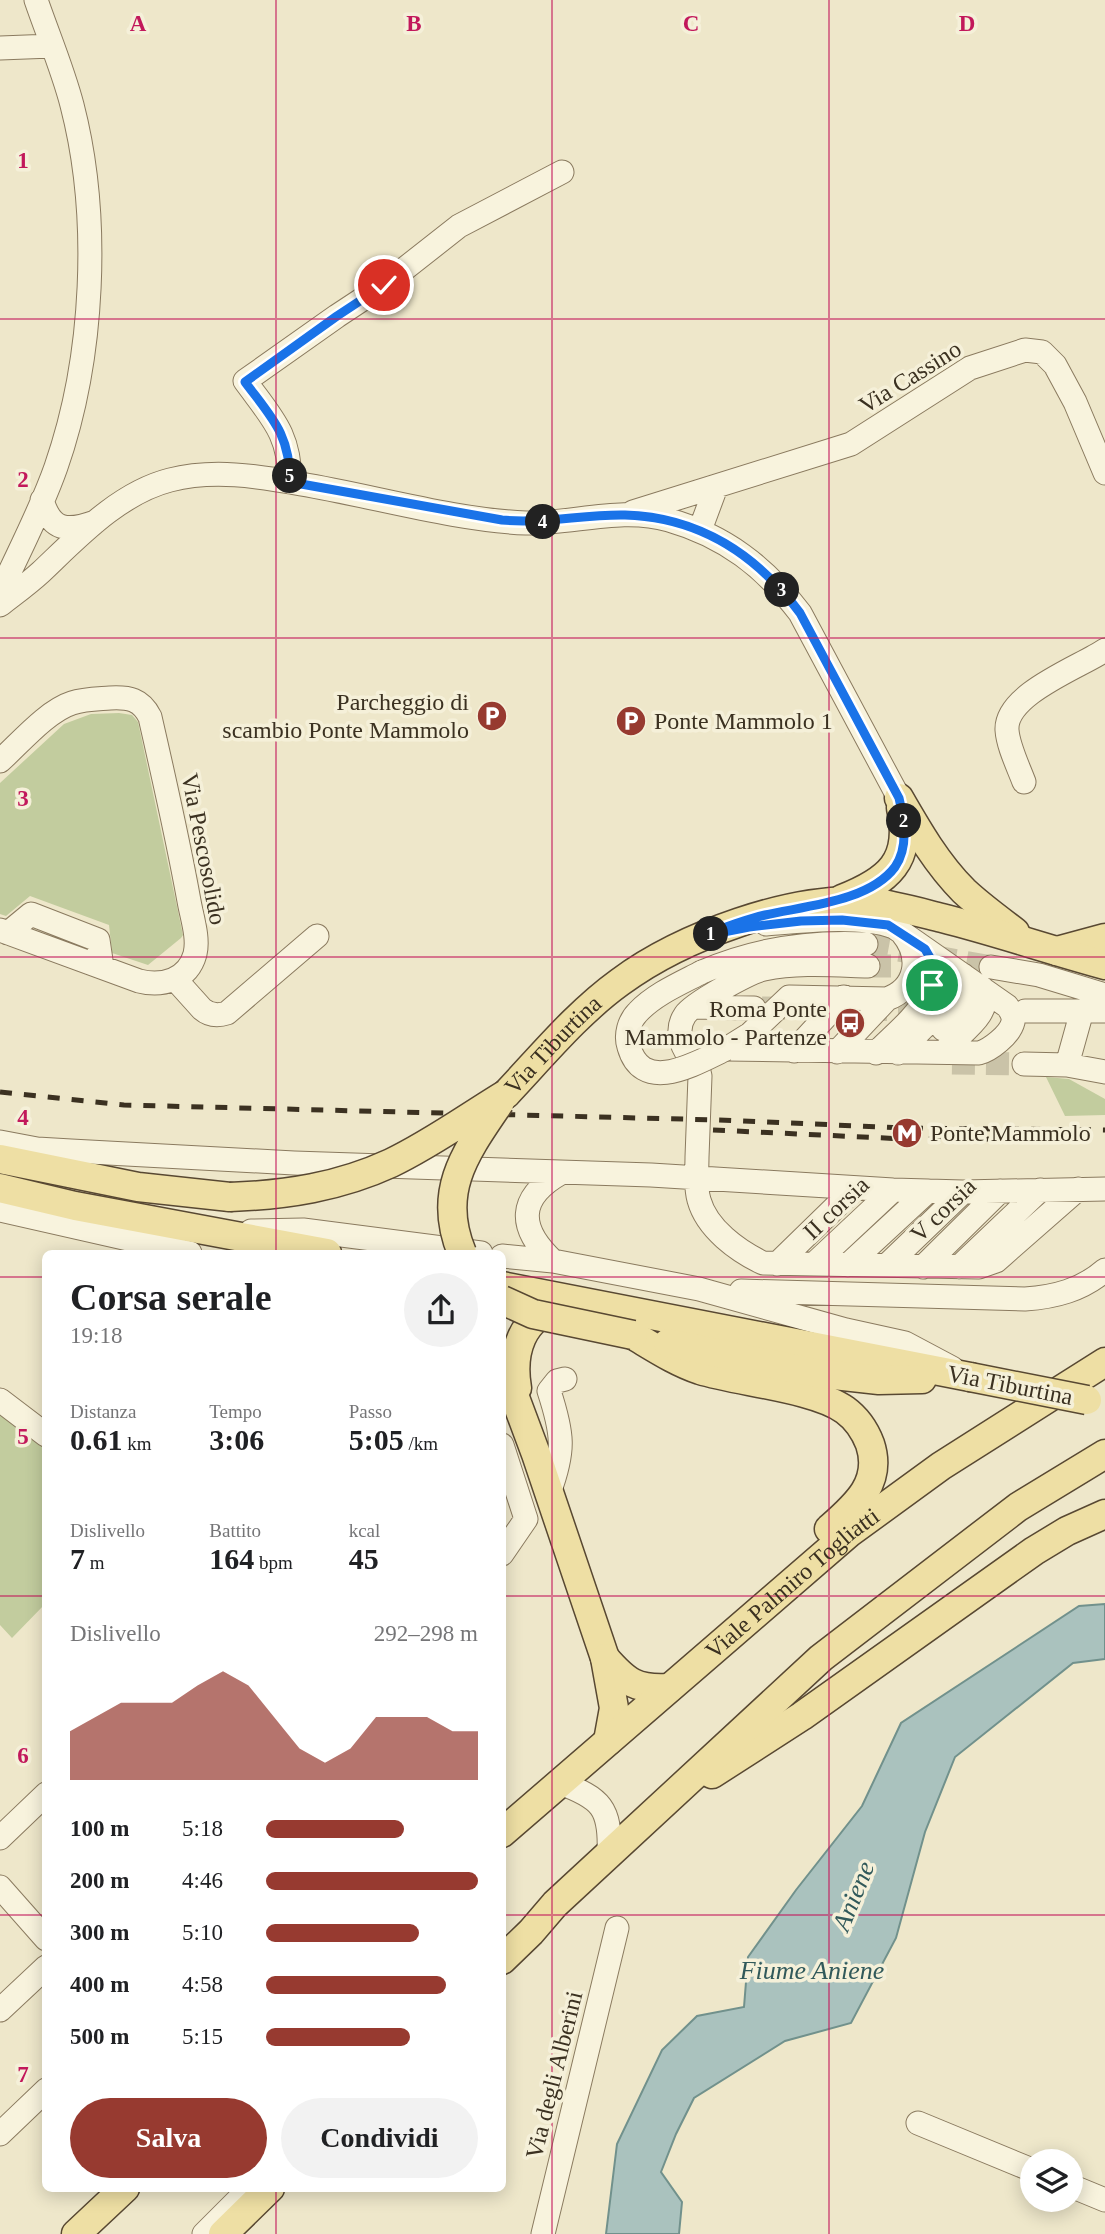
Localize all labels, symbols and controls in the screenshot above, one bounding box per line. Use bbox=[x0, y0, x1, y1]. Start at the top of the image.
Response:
text: A bbox=[130, 11, 147, 36]
text: B bbox=[406, 11, 422, 36]
text: C bbox=[683, 11, 699, 36]
text: D bbox=[959, 11, 975, 36]
text: 1 bbox=[17, 148, 29, 173]
pin bbox=[354, 255, 414, 315]
icon: check bbox=[365, 266, 403, 304]
street label: Via Cassino bbox=[854, 335, 966, 419]
pin: 5 bbox=[272, 458, 308, 494]
text: 5 bbox=[285, 465, 294, 486]
text: 2 bbox=[17, 467, 29, 492]
pin: 4 bbox=[526, 504, 560, 540]
text: 4 bbox=[538, 511, 547, 532]
pin: 3 bbox=[764, 572, 800, 608]
text: 3 bbox=[777, 579, 786, 600]
place label: Parcheggio di scambio Ponte Mammolo bbox=[222, 689, 469, 743]
parking icon: Parcheggio di scambio Ponte Mammolo bbox=[475, 699, 509, 733]
parking icon: Ponte Mammolo 1 bbox=[614, 704, 648, 738]
place label: Ponte Mammolo 1 bbox=[654, 708, 833, 734]
street label: Via Pescosolido bbox=[177, 771, 231, 927]
text: 3 bbox=[17, 786, 29, 811]
pin: 2 bbox=[886, 804, 922, 838]
text: 2 bbox=[899, 810, 908, 831]
pin: 1 bbox=[694, 916, 728, 951]
text: 1 bbox=[706, 923, 715, 944]
pin bbox=[902, 955, 962, 1015]
icon: arrive bbox=[913, 966, 951, 1004]
street label: Via Tiburtina bbox=[499, 990, 607, 1100]
place label: Roma Ponte Mammolo - Partenze bbox=[624, 996, 827, 1050]
bus stop icon: Roma Ponte Mammolo - Partenze bbox=[833, 1006, 867, 1040]
text: 4 bbox=[17, 1105, 29, 1130]
metro station icon: Ponte Mammolo bbox=[890, 1116, 924, 1150]
place label: Ponte Mammolo bbox=[930, 1120, 1091, 1146]
street label: II corsia bbox=[798, 1171, 874, 1245]
street label: V corsia bbox=[905, 1173, 981, 1247]
button: share bbox=[404, 1273, 478, 1347]
text: Corsa serale bbox=[70, 1276, 272, 1318]
text: 19:18 bbox=[70, 1323, 122, 1348]
street label: Via Tiburtina bbox=[945, 1360, 1075, 1410]
text: Distanza bbox=[70, 1401, 136, 1422]
text: Tempo bbox=[209, 1401, 262, 1422]
text: Passo bbox=[349, 1401, 392, 1422]
text: 0.61 bbox=[70, 1423, 123, 1456]
text: 3:06 bbox=[209, 1423, 264, 1456]
text: 5:05 bbox=[349, 1423, 404, 1456]
text: 5 bbox=[17, 1424, 29, 1449]
text: km bbox=[123, 1433, 152, 1454]
text: /km bbox=[404, 1433, 438, 1454]
street label: Viale Palmiro Togliatti bbox=[700, 1502, 884, 1664]
text: Dislivello bbox=[70, 1520, 145, 1541]
text: Battito bbox=[209, 1520, 261, 1541]
text: kcal bbox=[349, 1520, 380, 1541]
text: 7 bbox=[70, 1542, 85, 1575]
text: 164 bbox=[209, 1542, 254, 1575]
text: 45 bbox=[349, 1542, 379, 1575]
text: m bbox=[85, 1552, 105, 1573]
text: bpm bbox=[254, 1552, 293, 1573]
text: Dislivello bbox=[70, 1621, 161, 1646]
text: 292–298 m bbox=[374, 1621, 478, 1646]
text: 6 bbox=[17, 1743, 29, 1768]
text: 100 m bbox=[70, 1816, 129, 1841]
text: 5:18 bbox=[182, 1816, 223, 1841]
water label: Aniene bbox=[826, 1857, 880, 1937]
text: 200 m bbox=[70, 1868, 129, 1893]
text: 4:46 bbox=[182, 1868, 223, 1893]
text: 300 m bbox=[70, 1920, 129, 1945]
text: 5:10 bbox=[182, 1920, 223, 1945]
water label: Fiume Aniene bbox=[739, 1956, 884, 1985]
text: 400 m bbox=[70, 1972, 129, 1997]
text: 4:58 bbox=[182, 1972, 223, 1997]
street label: Via degli Alberini bbox=[521, 1988, 587, 2162]
text: 500 m bbox=[70, 2024, 129, 2049]
text: 5:15 bbox=[182, 2024, 223, 2049]
text: 7 bbox=[17, 2062, 29, 2087]
button: Salva bbox=[70, 2098, 267, 2178]
button: Condividi bbox=[281, 2098, 478, 2178]
map controls bbox=[1020, 2149, 1083, 2212]
button: layers bbox=[1020, 2149, 1083, 2212]

